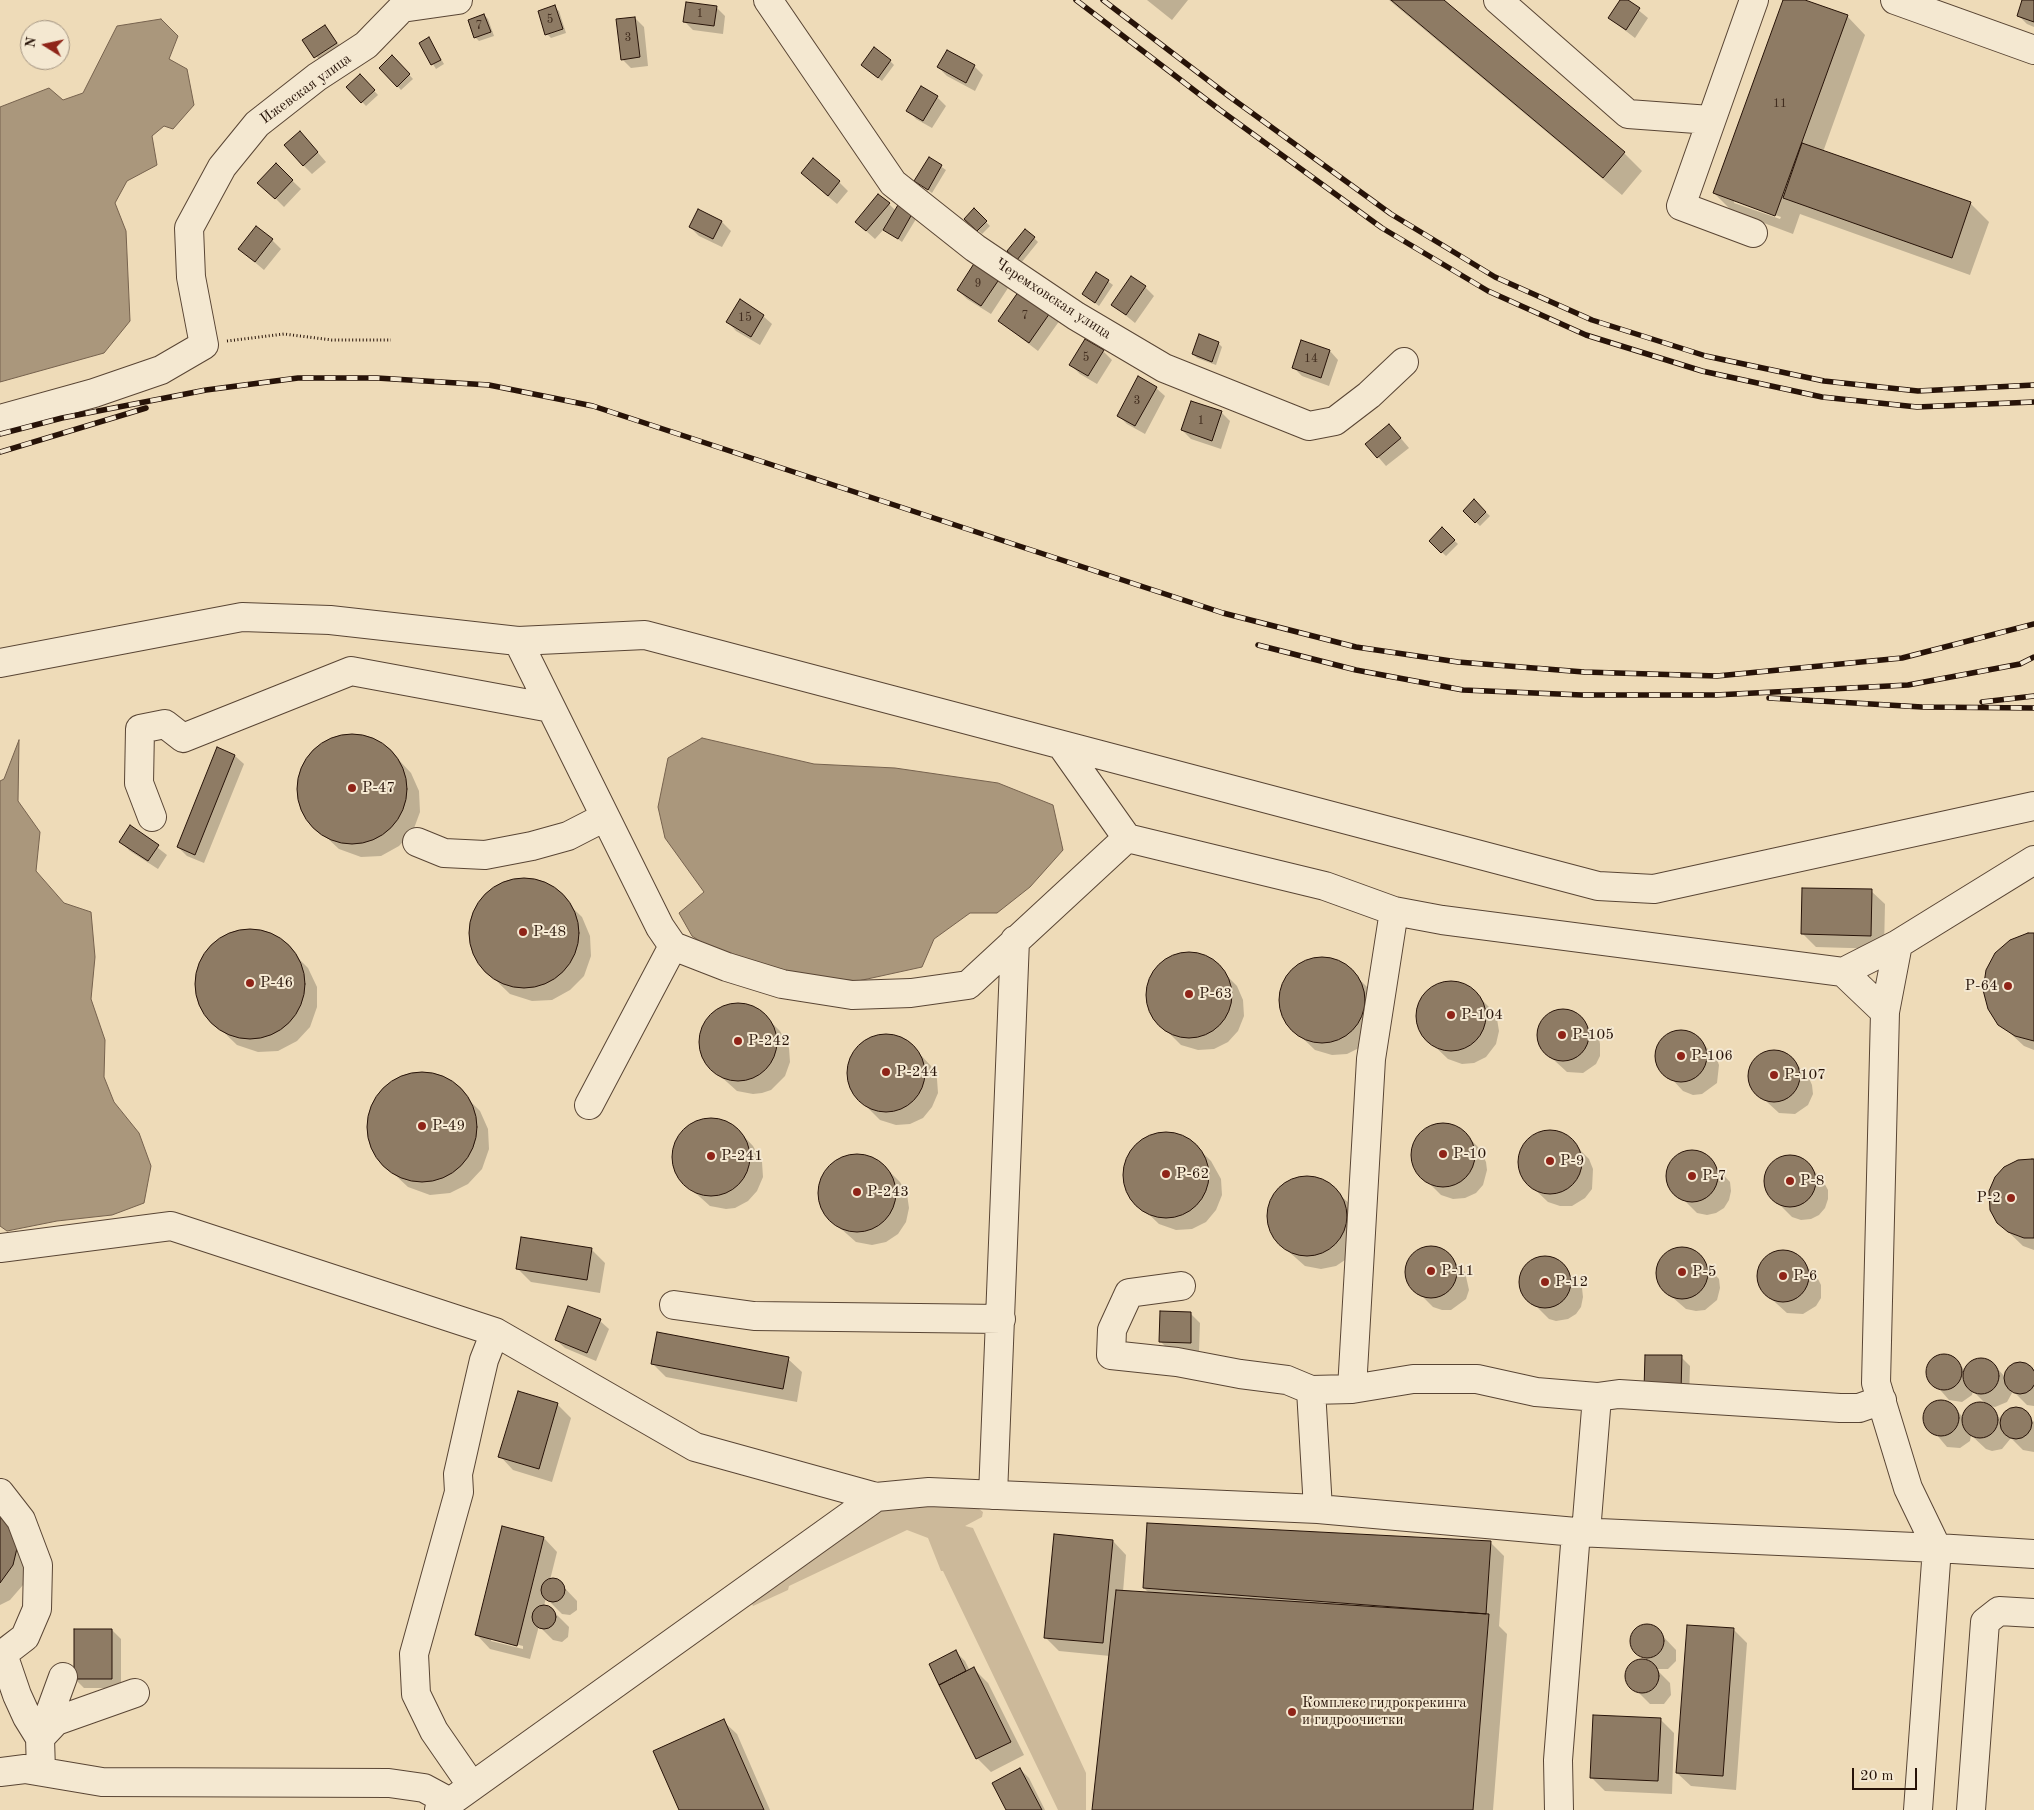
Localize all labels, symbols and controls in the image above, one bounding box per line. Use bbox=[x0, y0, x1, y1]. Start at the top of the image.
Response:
house number: 1 bbox=[697, 7, 703, 21]
house number: 5 bbox=[547, 13, 553, 27]
house number: 7 bbox=[476, 19, 482, 33]
north arrow bbox=[20, 20, 70, 70]
house number: 3 bbox=[625, 31, 631, 45]
text: N bbox=[23, 36, 39, 49]
street label: Ижевская улица bbox=[257, 50, 355, 128]
house number: 11 bbox=[1773, 97, 1787, 111]
street label: Черемховская улица bbox=[991, 255, 1115, 343]
house number: 9 bbox=[975, 277, 981, 291]
house number: 7 bbox=[1022, 309, 1028, 323]
house number: 15 bbox=[738, 311, 752, 325]
house number: 5 bbox=[1083, 351, 1089, 365]
house number: 14 bbox=[1304, 352, 1318, 366]
house number: 3 bbox=[1134, 394, 1140, 408]
house number: 1 bbox=[1198, 414, 1204, 428]
place label: Р-47 bbox=[362, 779, 395, 797]
marker: Р-47 bbox=[346, 782, 358, 794]
place label: Р-48 bbox=[533, 923, 566, 941]
marker: Р-48 bbox=[517, 926, 529, 938]
place label: Р-46 bbox=[260, 974, 293, 992]
marker: Р-46 bbox=[244, 977, 256, 989]
place label: Р-64 bbox=[1965, 977, 1998, 995]
marker: Р-64 bbox=[2002, 980, 2014, 992]
place label: Р-63 bbox=[1199, 985, 1232, 1003]
marker: Р-63 bbox=[1183, 988, 1195, 1000]
place label: Р-104 bbox=[1461, 1006, 1503, 1024]
marker: Р-104 bbox=[1445, 1009, 1457, 1021]
place label: Р-105 bbox=[1572, 1026, 1614, 1044]
marker: Р-105 bbox=[1556, 1029, 1568, 1041]
place label: Р-242 bbox=[748, 1032, 790, 1050]
marker: Р-242 bbox=[732, 1035, 744, 1047]
place label: Р-106 bbox=[1691, 1047, 1733, 1065]
marker: Р-106 bbox=[1675, 1050, 1687, 1062]
place label: Р-244 bbox=[896, 1063, 938, 1081]
marker: Р-244 bbox=[880, 1066, 892, 1078]
place label: Р-107 bbox=[1784, 1066, 1826, 1084]
marker: Р-107 bbox=[1768, 1069, 1780, 1081]
place label: Р-49 bbox=[432, 1117, 465, 1135]
marker: Р-49 bbox=[416, 1120, 428, 1132]
place label: Р-10 bbox=[1453, 1145, 1486, 1163]
place label: Р-241 bbox=[721, 1147, 763, 1165]
marker: Р-10 bbox=[1437, 1148, 1449, 1160]
marker: Р-241 bbox=[705, 1150, 717, 1162]
place label: Р-9 bbox=[1560, 1152, 1584, 1170]
marker: Р-9 bbox=[1544, 1155, 1556, 1167]
place label: Р-62 bbox=[1176, 1165, 1209, 1183]
place label: Р-7 bbox=[1702, 1167, 1726, 1185]
marker: Р-62 bbox=[1160, 1168, 1172, 1180]
marker: Р-7 bbox=[1686, 1170, 1698, 1182]
place label: Р-8 bbox=[1800, 1172, 1824, 1190]
marker: Р-8 bbox=[1784, 1175, 1796, 1187]
place label: Р-243 bbox=[867, 1183, 909, 1201]
marker: Р-243 bbox=[851, 1186, 863, 1198]
place label: Р-2 bbox=[1977, 1189, 2001, 1207]
marker: Р-2 bbox=[2005, 1192, 2017, 1204]
place label: Р-11 bbox=[1441, 1262, 1474, 1280]
place label: Р-5 bbox=[1692, 1263, 1716, 1281]
marker: Р-11 bbox=[1425, 1265, 1437, 1277]
marker: Р-5 bbox=[1676, 1266, 1688, 1278]
place label: Р-6 bbox=[1793, 1267, 1817, 1285]
marker: Р-6 bbox=[1777, 1270, 1789, 1282]
place label: Р-12 bbox=[1555, 1273, 1588, 1291]
marker: Р-12 bbox=[1539, 1276, 1551, 1288]
place label: Комплекс гидрокрекинга и гидроочистки bbox=[1302, 1694, 1467, 1729]
marker: Комплекс гидрокрекинга и гидроочистки bbox=[1286, 1706, 1298, 1718]
scale bar bbox=[1854, 1758, 1919, 1790]
text: 20 m bbox=[1860, 1769, 1894, 1784]

